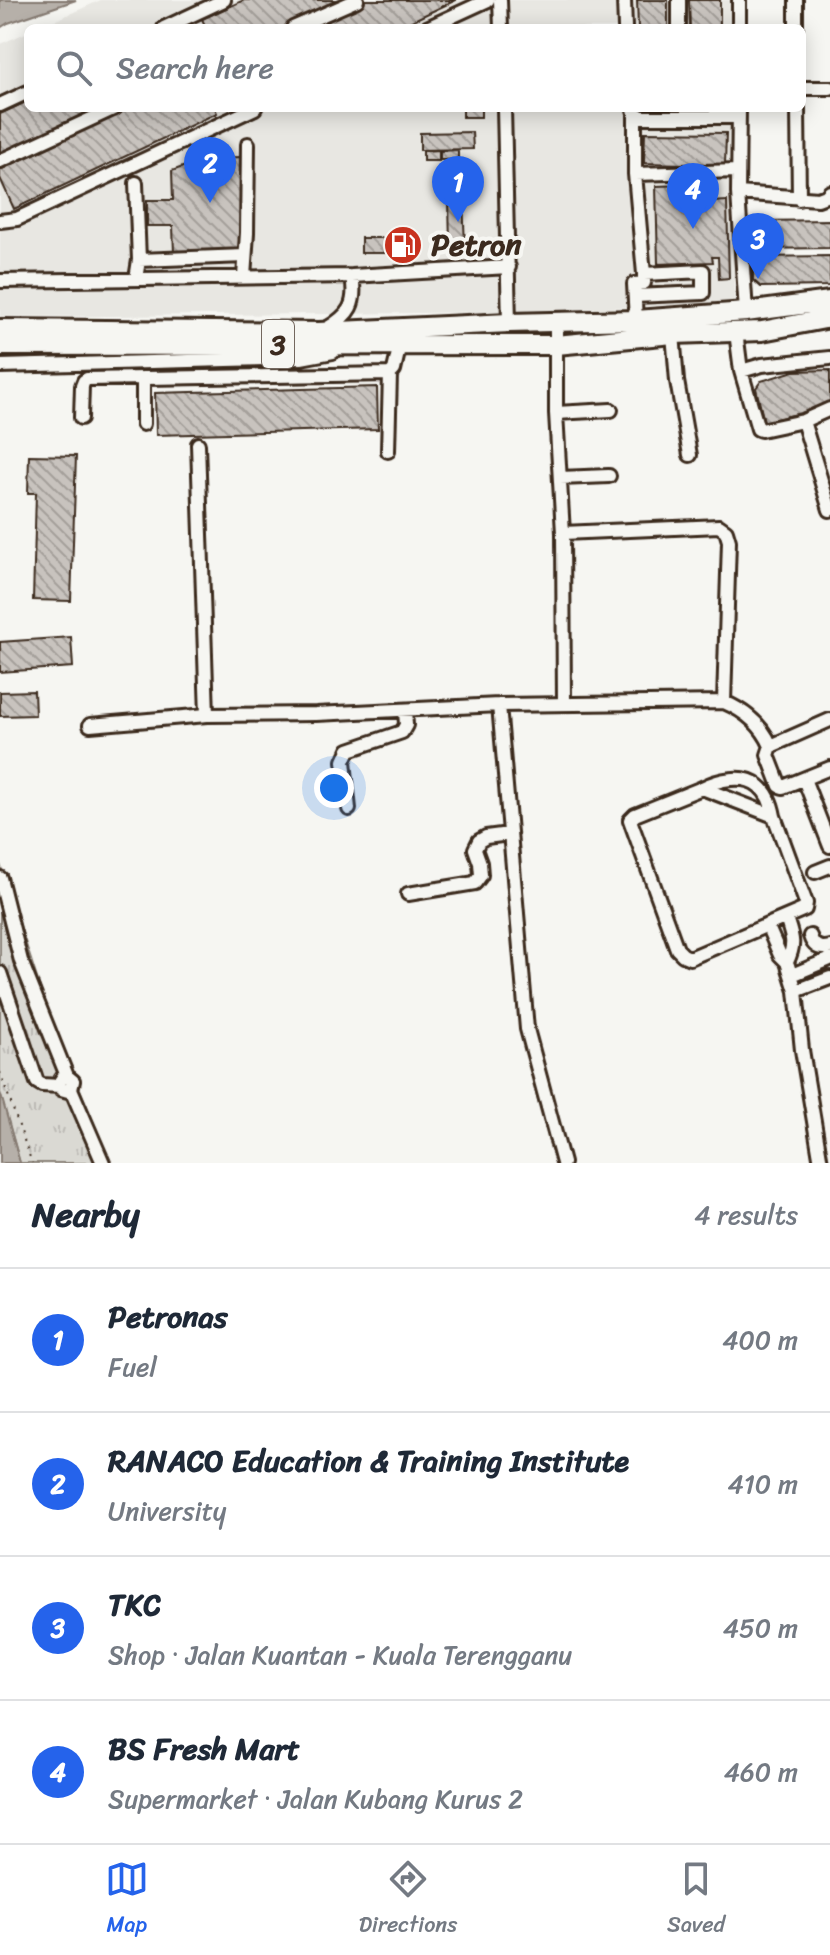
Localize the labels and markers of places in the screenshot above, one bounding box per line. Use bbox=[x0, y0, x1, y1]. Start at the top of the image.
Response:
pin: 2 bbox=[184, 137, 236, 203]
pin: 1 bbox=[432, 156, 484, 222]
pin: 4 bbox=[667, 163, 719, 229]
pin: 3 bbox=[732, 213, 784, 279]
place label: Petron bbox=[431, 218, 522, 272]
fuel station icon: Petron bbox=[382, 224, 424, 266]

